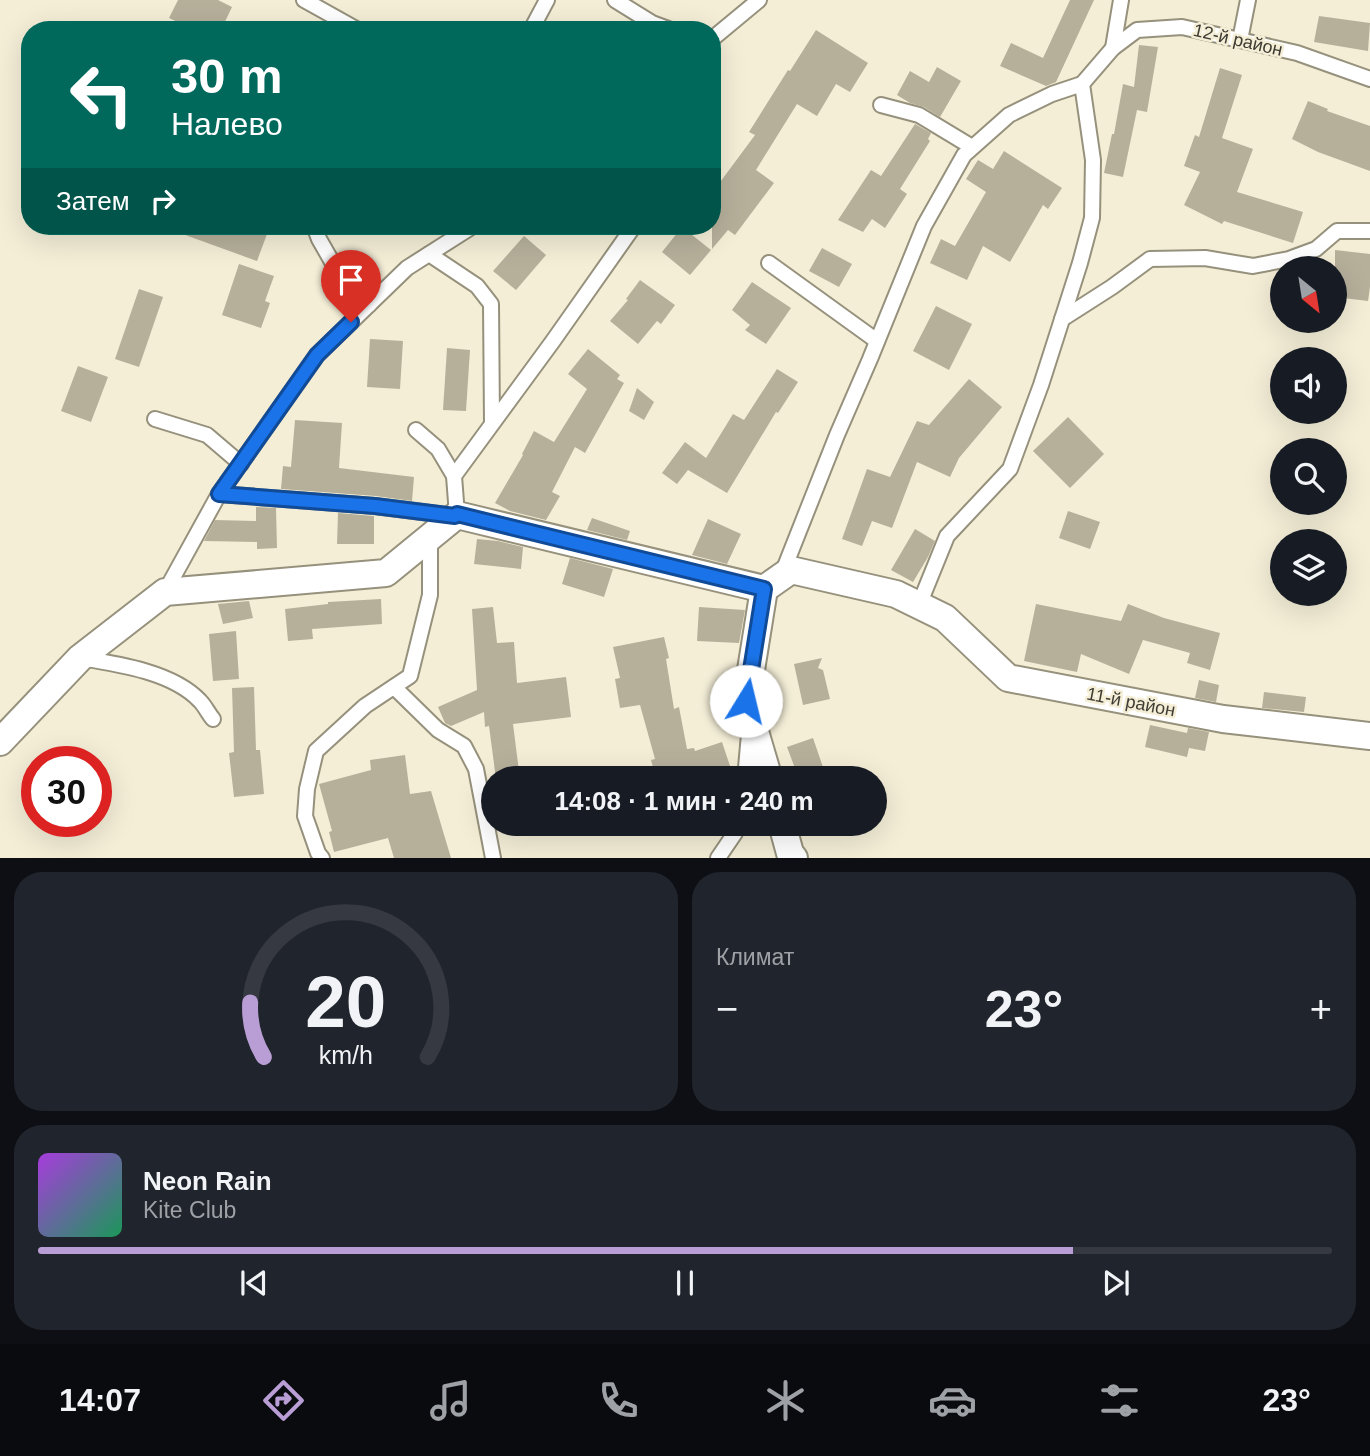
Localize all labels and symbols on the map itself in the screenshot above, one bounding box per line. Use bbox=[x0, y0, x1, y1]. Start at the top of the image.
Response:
street label: 12-й район bbox=[1191, 20, 1285, 60]
pin bbox=[321, 250, 381, 322]
north arrow bbox=[1270, 256, 1348, 332]
position arrow bbox=[709, 664, 783, 738]
street label: 11-й район bbox=[1085, 684, 1177, 720]
speed limit sign: 30 bbox=[21, 746, 112, 837]

